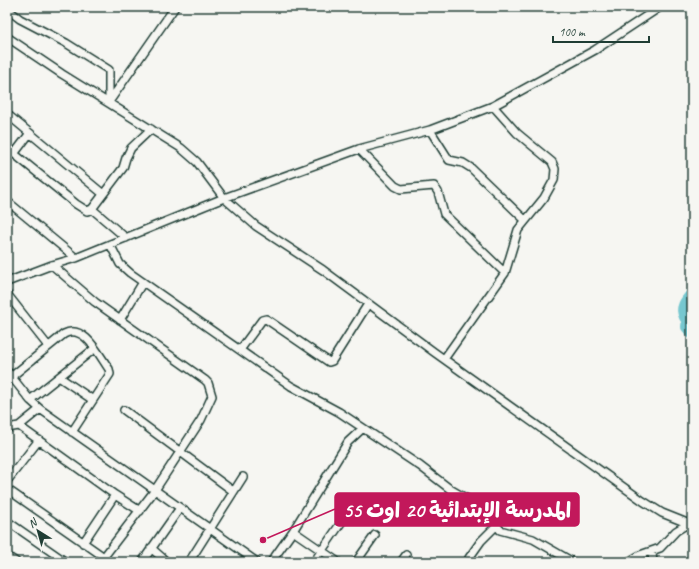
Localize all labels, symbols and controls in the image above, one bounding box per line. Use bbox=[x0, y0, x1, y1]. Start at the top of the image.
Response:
scale bar bbox=[553, 18, 649, 44]
text: 100 m bbox=[559, 24, 586, 40]
callout: المدرسة الإبتدائية 20 اوت 55 bbox=[335, 493, 579, 526]
text: المدرسة الإبتدائية 20 اوت 55 bbox=[343, 497, 571, 524]
north arrow bbox=[18, 511, 58, 551]
text: N bbox=[25, 514, 41, 531]

